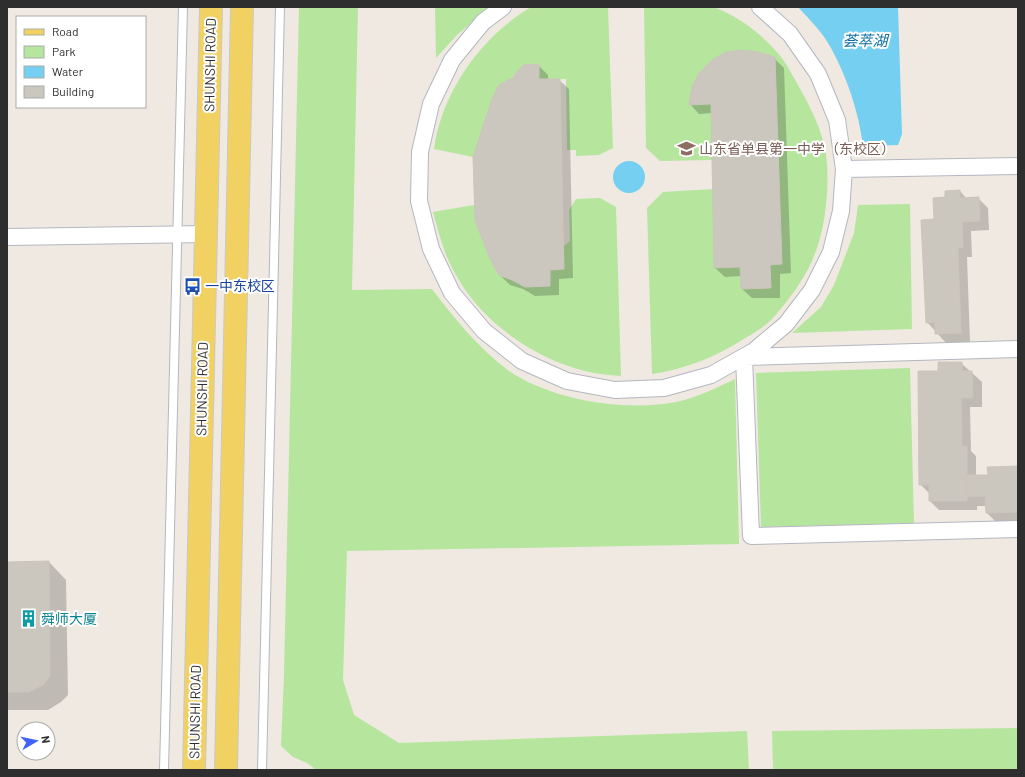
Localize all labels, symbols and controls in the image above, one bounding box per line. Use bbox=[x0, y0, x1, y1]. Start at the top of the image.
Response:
legend bbox=[16, 16, 146, 108]
street label: SHUNSHI ROAD bbox=[200, 18, 219, 112]
text: Road bbox=[52, 24, 79, 38]
water label: 荟萃湖 bbox=[842, 31, 889, 49]
text: Park bbox=[52, 44, 76, 58]
text: Water bbox=[52, 64, 84, 78]
text: Building bbox=[52, 84, 94, 98]
school or university icon: 山东省单县第一中学（东校区） bbox=[676, 139, 696, 159]
place label: 山东省单县第一中学（东校区） bbox=[699, 140, 895, 157]
bus stop icon: 一中东校区 bbox=[182, 276, 202, 296]
place label: 一中东校区 bbox=[205, 277, 275, 294]
street label: SHUNSHI ROAD bbox=[192, 342, 211, 436]
building icon: 舜师大厦 bbox=[18, 609, 38, 629]
place label: 舜师大厦 bbox=[41, 610, 97, 627]
street label: SHUNSHI ROAD bbox=[185, 665, 204, 759]
north arrow bbox=[16, 721, 56, 761]
text: N bbox=[39, 735, 53, 744]

